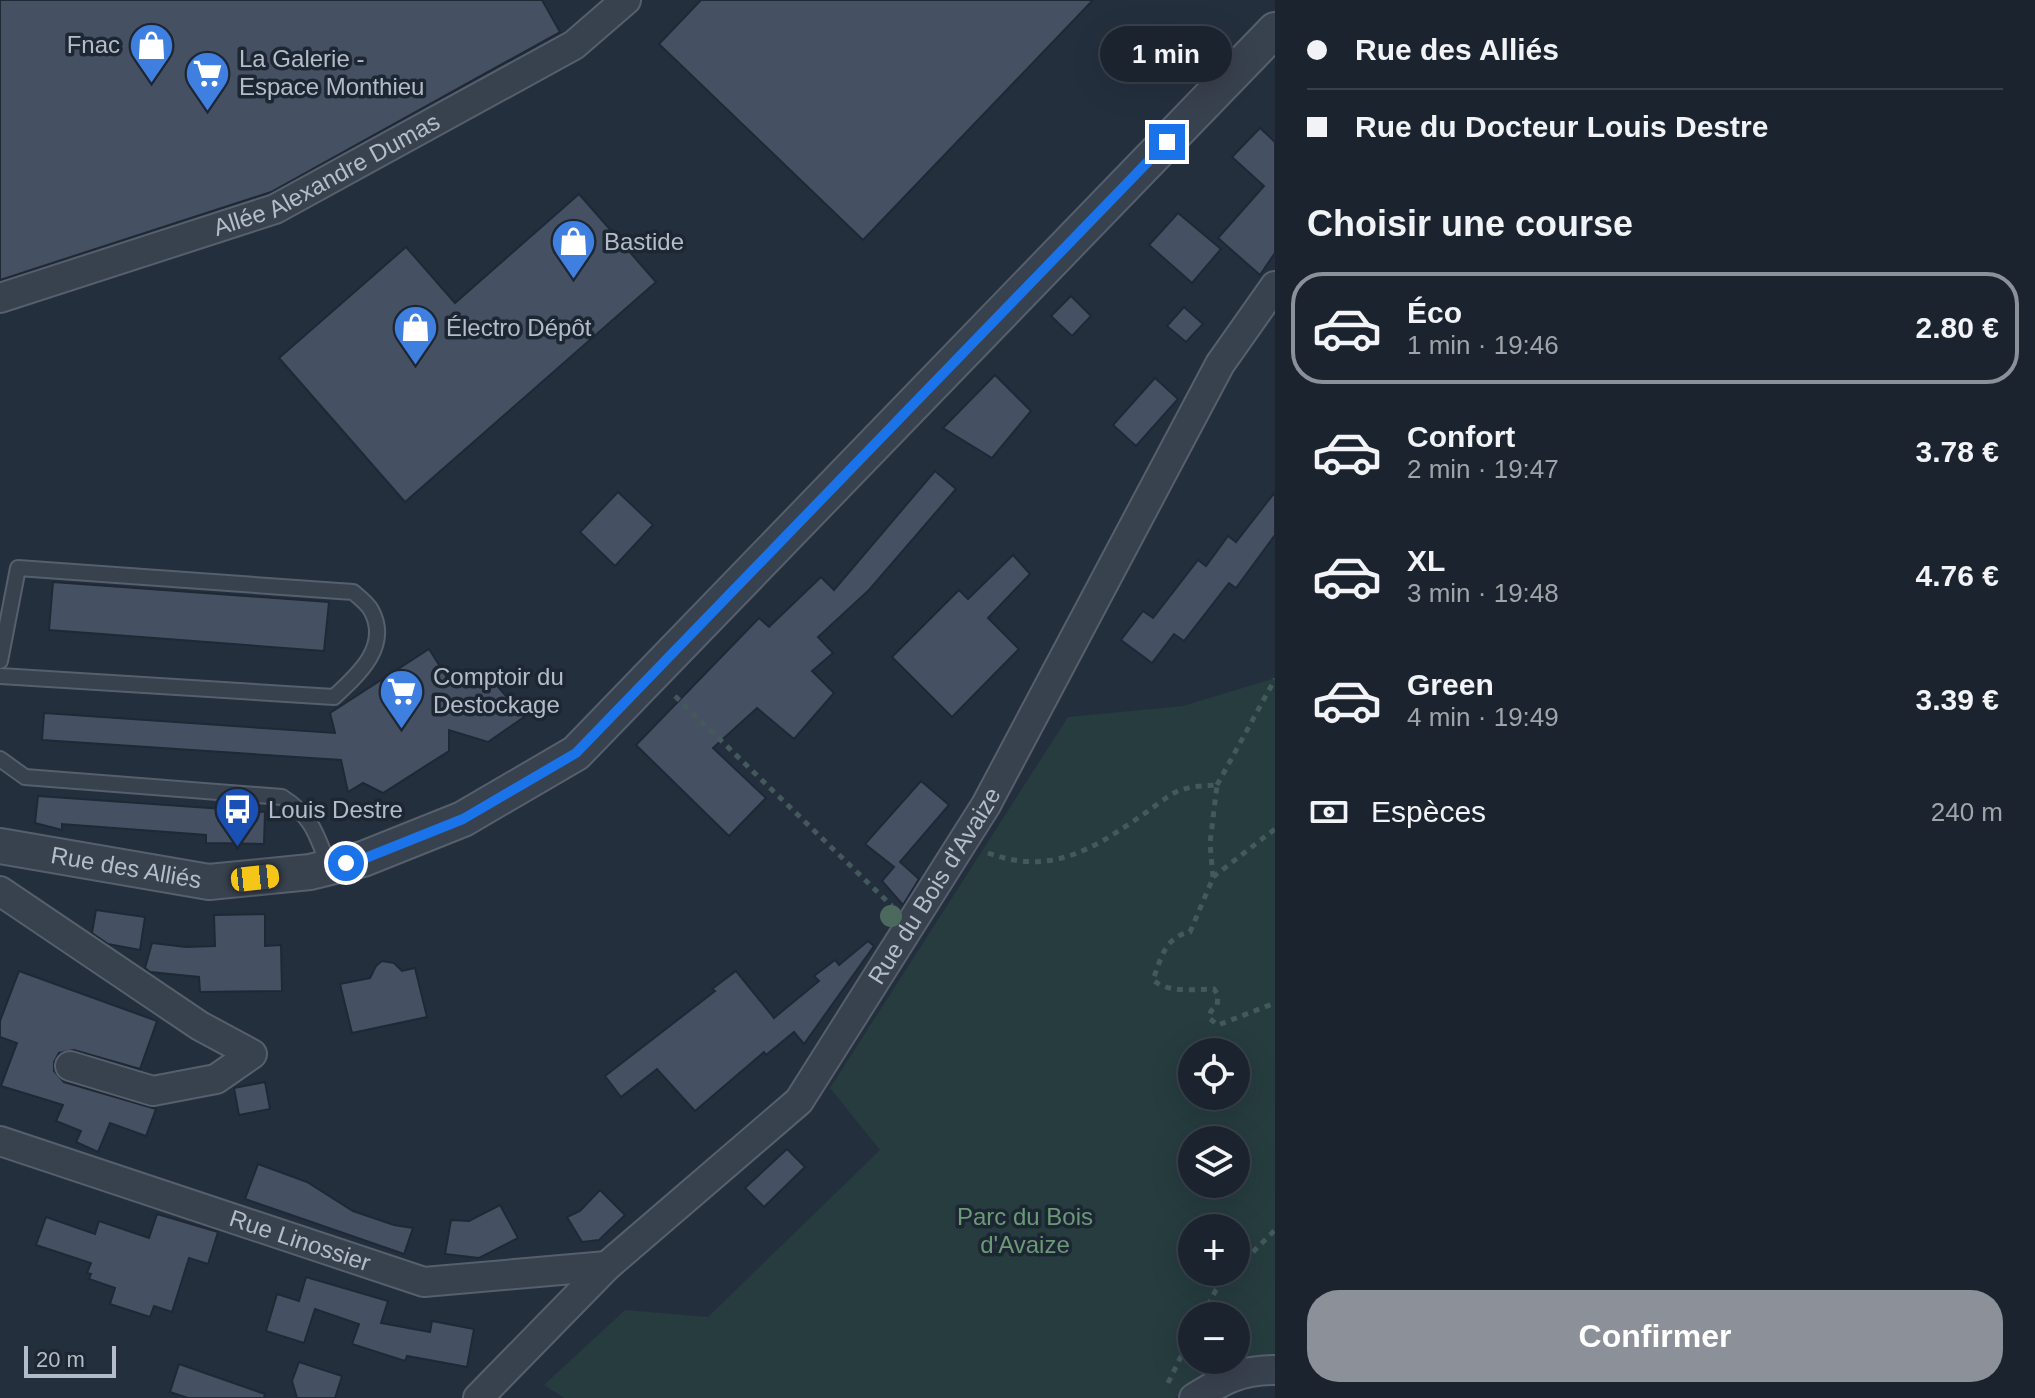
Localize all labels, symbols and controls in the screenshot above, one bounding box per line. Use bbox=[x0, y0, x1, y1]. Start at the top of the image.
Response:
shop icon: Fnac bbox=[127, 21, 175, 84]
callout: 1 min bbox=[1101, 26, 1233, 82]
place label: Fnac bbox=[67, 31, 120, 58]
text: Rue des Alliés bbox=[1355, 33, 1559, 66]
text: 1 min bbox=[1132, 39, 1200, 69]
place label: La Galerie - Espace Monthieu bbox=[239, 45, 424, 100]
supermarket icon: La Galerie - Espace Monthieu bbox=[184, 49, 232, 112]
street label: Allée Alexandre Dumas bbox=[210, 107, 444, 241]
text: Rue du Docteur Louis Destre bbox=[1355, 110, 1768, 143]
route end bbox=[1149, 124, 1185, 160]
text: Choisir une course bbox=[1307, 203, 1633, 244]
shop icon: Bastide bbox=[549, 218, 597, 281]
place label: Bastide bbox=[604, 228, 684, 255]
icon: car bbox=[1311, 292, 1383, 364]
text: Éco bbox=[1407, 296, 1462, 329]
shop icon: Électro Dépôt bbox=[391, 304, 439, 367]
text: 2.80 € bbox=[1916, 311, 1999, 344]
place label: Électro Dépôt bbox=[446, 314, 592, 341]
text: 1 min · 19:46 bbox=[1407, 330, 1559, 360]
icon: car bbox=[1311, 416, 1383, 488]
text: Confort bbox=[1407, 420, 1515, 453]
text: 3.78 € bbox=[1916, 435, 1999, 468]
text: 2 min · 19:47 bbox=[1407, 454, 1559, 484]
icon: car bbox=[1311, 540, 1383, 612]
text: XL bbox=[1407, 544, 1445, 577]
text: 4.76 € bbox=[1916, 559, 1999, 592]
text: 3 min · 19:48 bbox=[1407, 578, 1559, 608]
place label: Comptoir du Destockage bbox=[433, 663, 564, 718]
icon: car bbox=[1311, 664, 1383, 736]
supermarket icon: Comptoir du Destockage bbox=[378, 667, 426, 730]
text: Green bbox=[1407, 668, 1494, 701]
text: 3.39 € bbox=[1916, 683, 1999, 716]
text: 4 min · 19:49 bbox=[1407, 702, 1559, 732]
street label: Rue du Bois d'Avaize bbox=[862, 783, 1006, 989]
bus stop icon: Louis Destre bbox=[213, 786, 261, 849]
icon: cash bbox=[1307, 790, 1351, 834]
text: Espèces bbox=[1371, 795, 1486, 828]
place label: Louis Destre bbox=[268, 796, 403, 823]
text: 240 m bbox=[1931, 797, 2003, 827]
street label: Rue des Alliés bbox=[49, 841, 204, 893]
route start bbox=[328, 845, 364, 881]
car bbox=[230, 864, 280, 892]
map controls bbox=[1178, 1038, 1250, 1374]
button: locate bbox=[1178, 1038, 1250, 1110]
button: layers bbox=[1178, 1126, 1250, 1198]
park label: Parc du Bois d'Avaize bbox=[957, 1203, 1093, 1258]
street label: Rue Linossier bbox=[226, 1204, 374, 1276]
button: + bbox=[1178, 1214, 1250, 1286]
button: Confirmer bbox=[1307, 1290, 2003, 1382]
button: − bbox=[1178, 1302, 1250, 1374]
scale bar bbox=[24, 1342, 116, 1378]
text: 20 m bbox=[36, 1347, 85, 1372]

